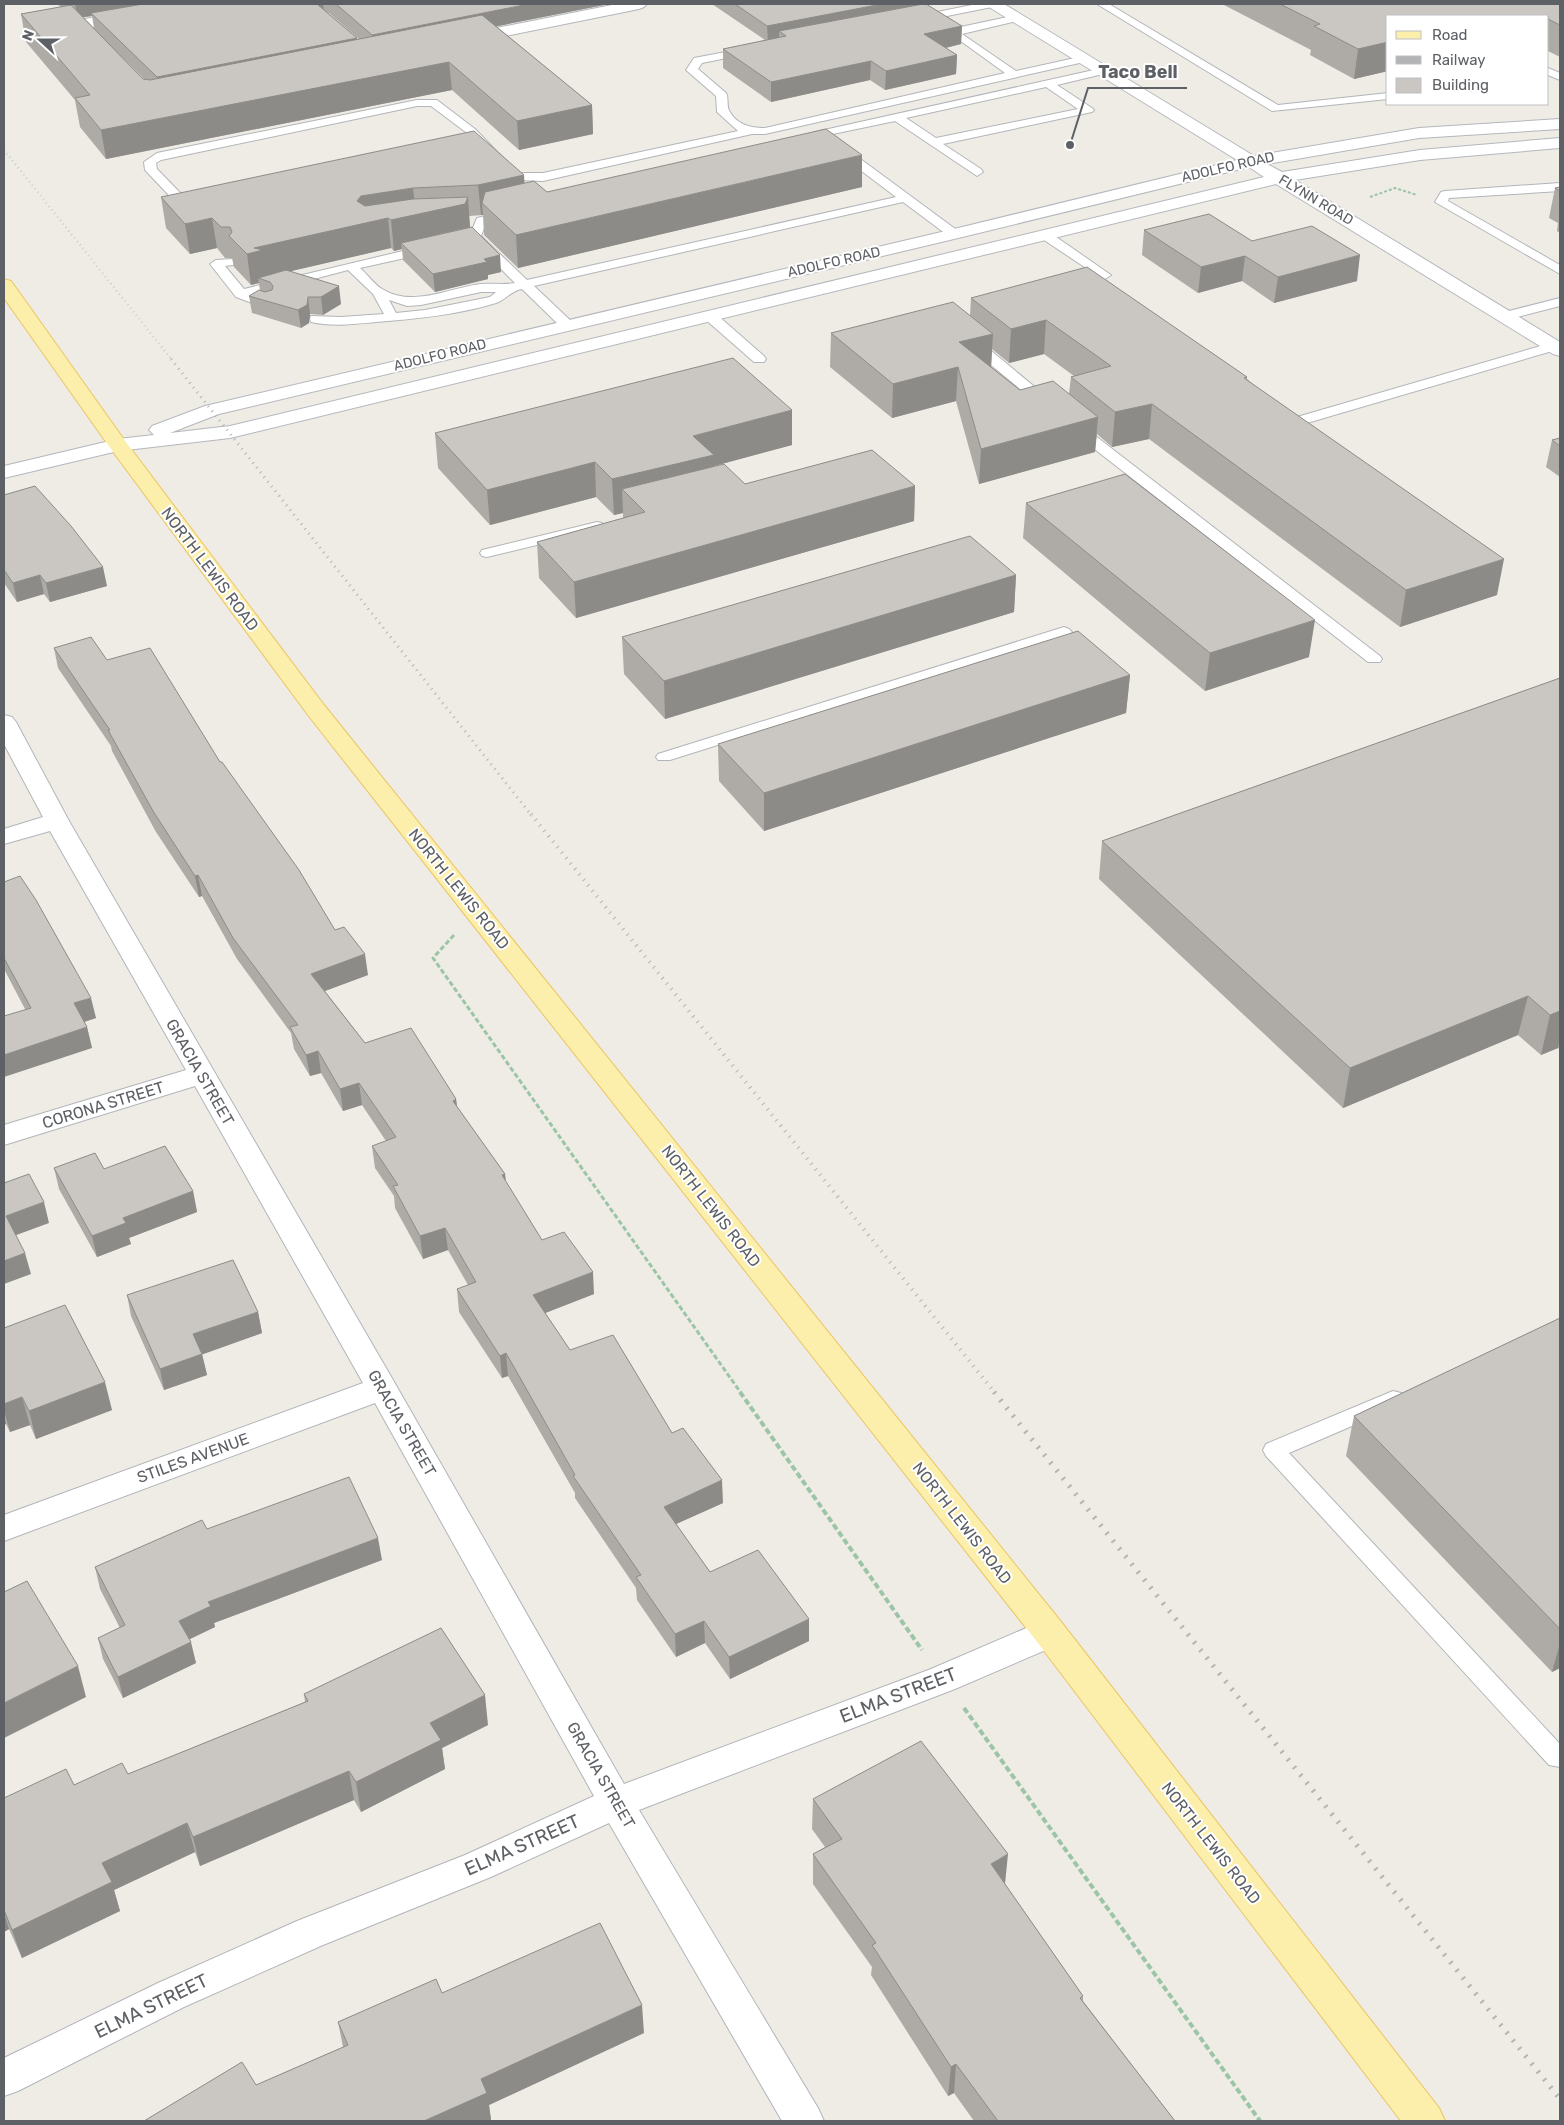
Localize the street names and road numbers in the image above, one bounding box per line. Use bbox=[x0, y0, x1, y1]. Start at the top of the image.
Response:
street label: ADOLFO ROAD bbox=[1180, 148, 1276, 186]
street label: FLYNN ROAD bbox=[1276, 171, 1356, 229]
street label: ADOLFO ROAD bbox=[786, 243, 882, 281]
street label: ADOLFO ROAD bbox=[392, 335, 488, 375]
street label: NORTH LEWIS ROAD bbox=[157, 504, 263, 634]
street label: NORTH LEWIS ROAD bbox=[405, 825, 513, 953]
street label: GRACIA STREET bbox=[162, 1016, 238, 1128]
street label: CORONA STREET bbox=[40, 1077, 166, 1133]
street label: NORTH LEWIS ROAD bbox=[657, 1141, 765, 1271]
street label: GRACIA STREET bbox=[364, 1367, 440, 1479]
street label: STILES AVENUE bbox=[134, 1429, 252, 1487]
street label: NORTH LEWIS ROAD bbox=[908, 1458, 1016, 1588]
street label: ELMA STREET bbox=[836, 1662, 960, 1728]
street label: GRACIA STREET bbox=[563, 1719, 639, 1831]
street label: NORTH LEWIS ROAD bbox=[1157, 1778, 1265, 1908]
street label: ELMA STREET bbox=[461, 1809, 583, 1881]
street label: ELMA STREET bbox=[91, 1969, 211, 2043]

